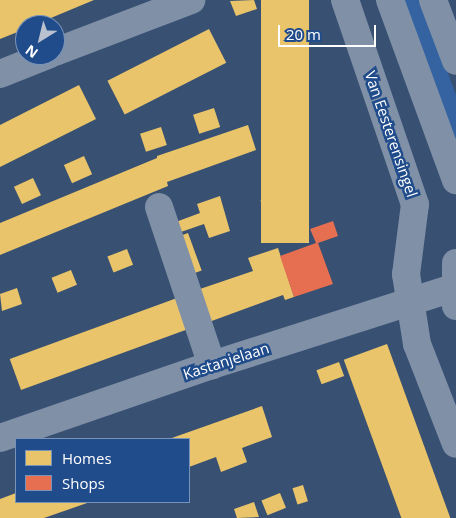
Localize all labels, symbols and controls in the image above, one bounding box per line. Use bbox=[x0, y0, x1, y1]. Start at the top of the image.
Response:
north arrow bbox=[15, 15, 65, 65]
scale bar bbox=[281, 15, 378, 47]
text: 20 m bbox=[286, 24, 321, 44]
text: N bbox=[21, 41, 42, 63]
street label: Van Eesterensingel bbox=[361, 69, 421, 199]
street label: Kastanjelaan bbox=[181, 339, 271, 383]
legend bbox=[15, 438, 190, 503]
text: Homes bbox=[62, 448, 112, 468]
text: Shops bbox=[62, 473, 105, 493]

